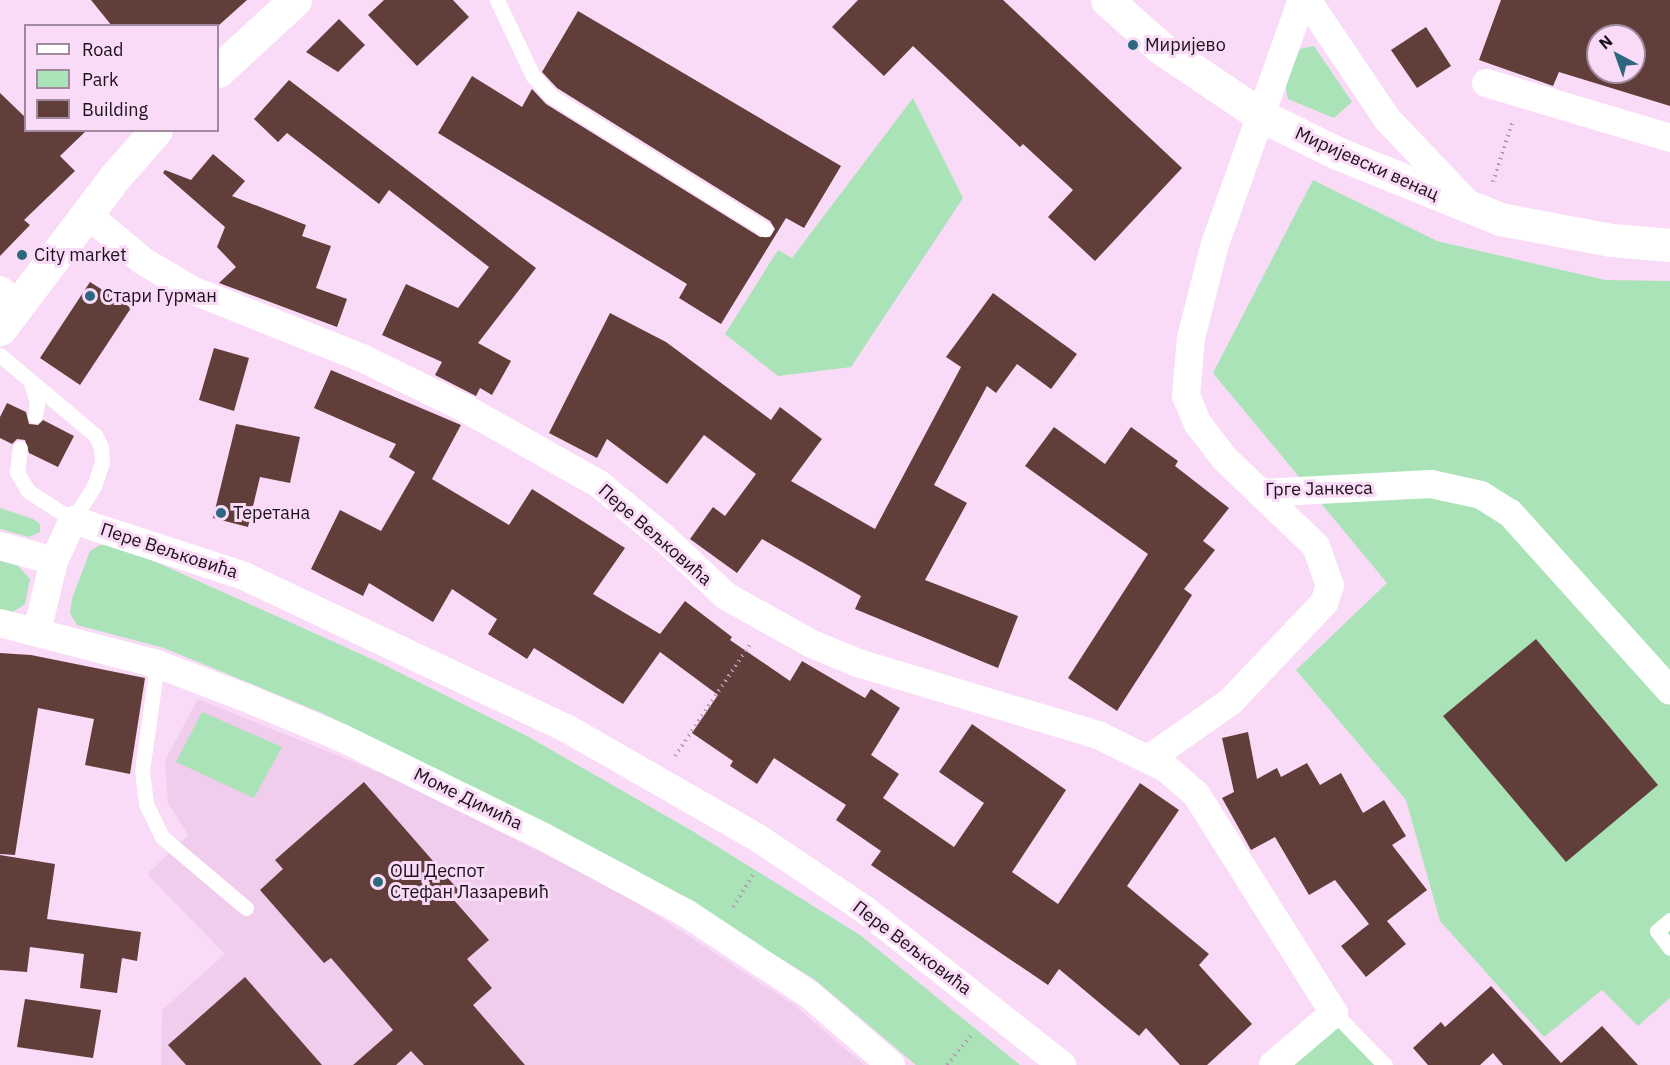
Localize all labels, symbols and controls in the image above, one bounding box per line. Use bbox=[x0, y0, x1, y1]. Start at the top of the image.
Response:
legend bbox=[24, 24, 219, 132]
north arrow bbox=[1586, 24, 1646, 84]
text: N bbox=[1595, 31, 1616, 53]
place label: Миријево bbox=[1145, 34, 1226, 56]
text: Road bbox=[82, 38, 123, 61]
marker: Миријево bbox=[1126, 38, 1140, 52]
text: Park bbox=[82, 68, 118, 91]
text: Building bbox=[82, 98, 148, 121]
street label: Миријевски венац bbox=[1292, 123, 1442, 205]
place label: City market bbox=[34, 244, 127, 266]
marker: City market bbox=[15, 248, 29, 262]
place label: Стари Гурман bbox=[102, 285, 217, 307]
marker: Стари Гурман bbox=[83, 289, 97, 303]
street label: Грге Јанкеса bbox=[1265, 477, 1373, 501]
street label: Пере Вељковића bbox=[594, 480, 716, 590]
place label: Теретана bbox=[233, 502, 310, 524]
marker: Теретана bbox=[214, 506, 228, 520]
street label: Пере Вељковића bbox=[98, 519, 240, 583]
street label: Моме Димића bbox=[410, 763, 526, 835]
place label: ОШ Деспот Стефан Лазаревић bbox=[390, 861, 549, 904]
marker: ОШ Деспот Стефан Лазаревић bbox=[371, 875, 385, 889]
street label: Пере Вељковића bbox=[848, 896, 976, 1000]

